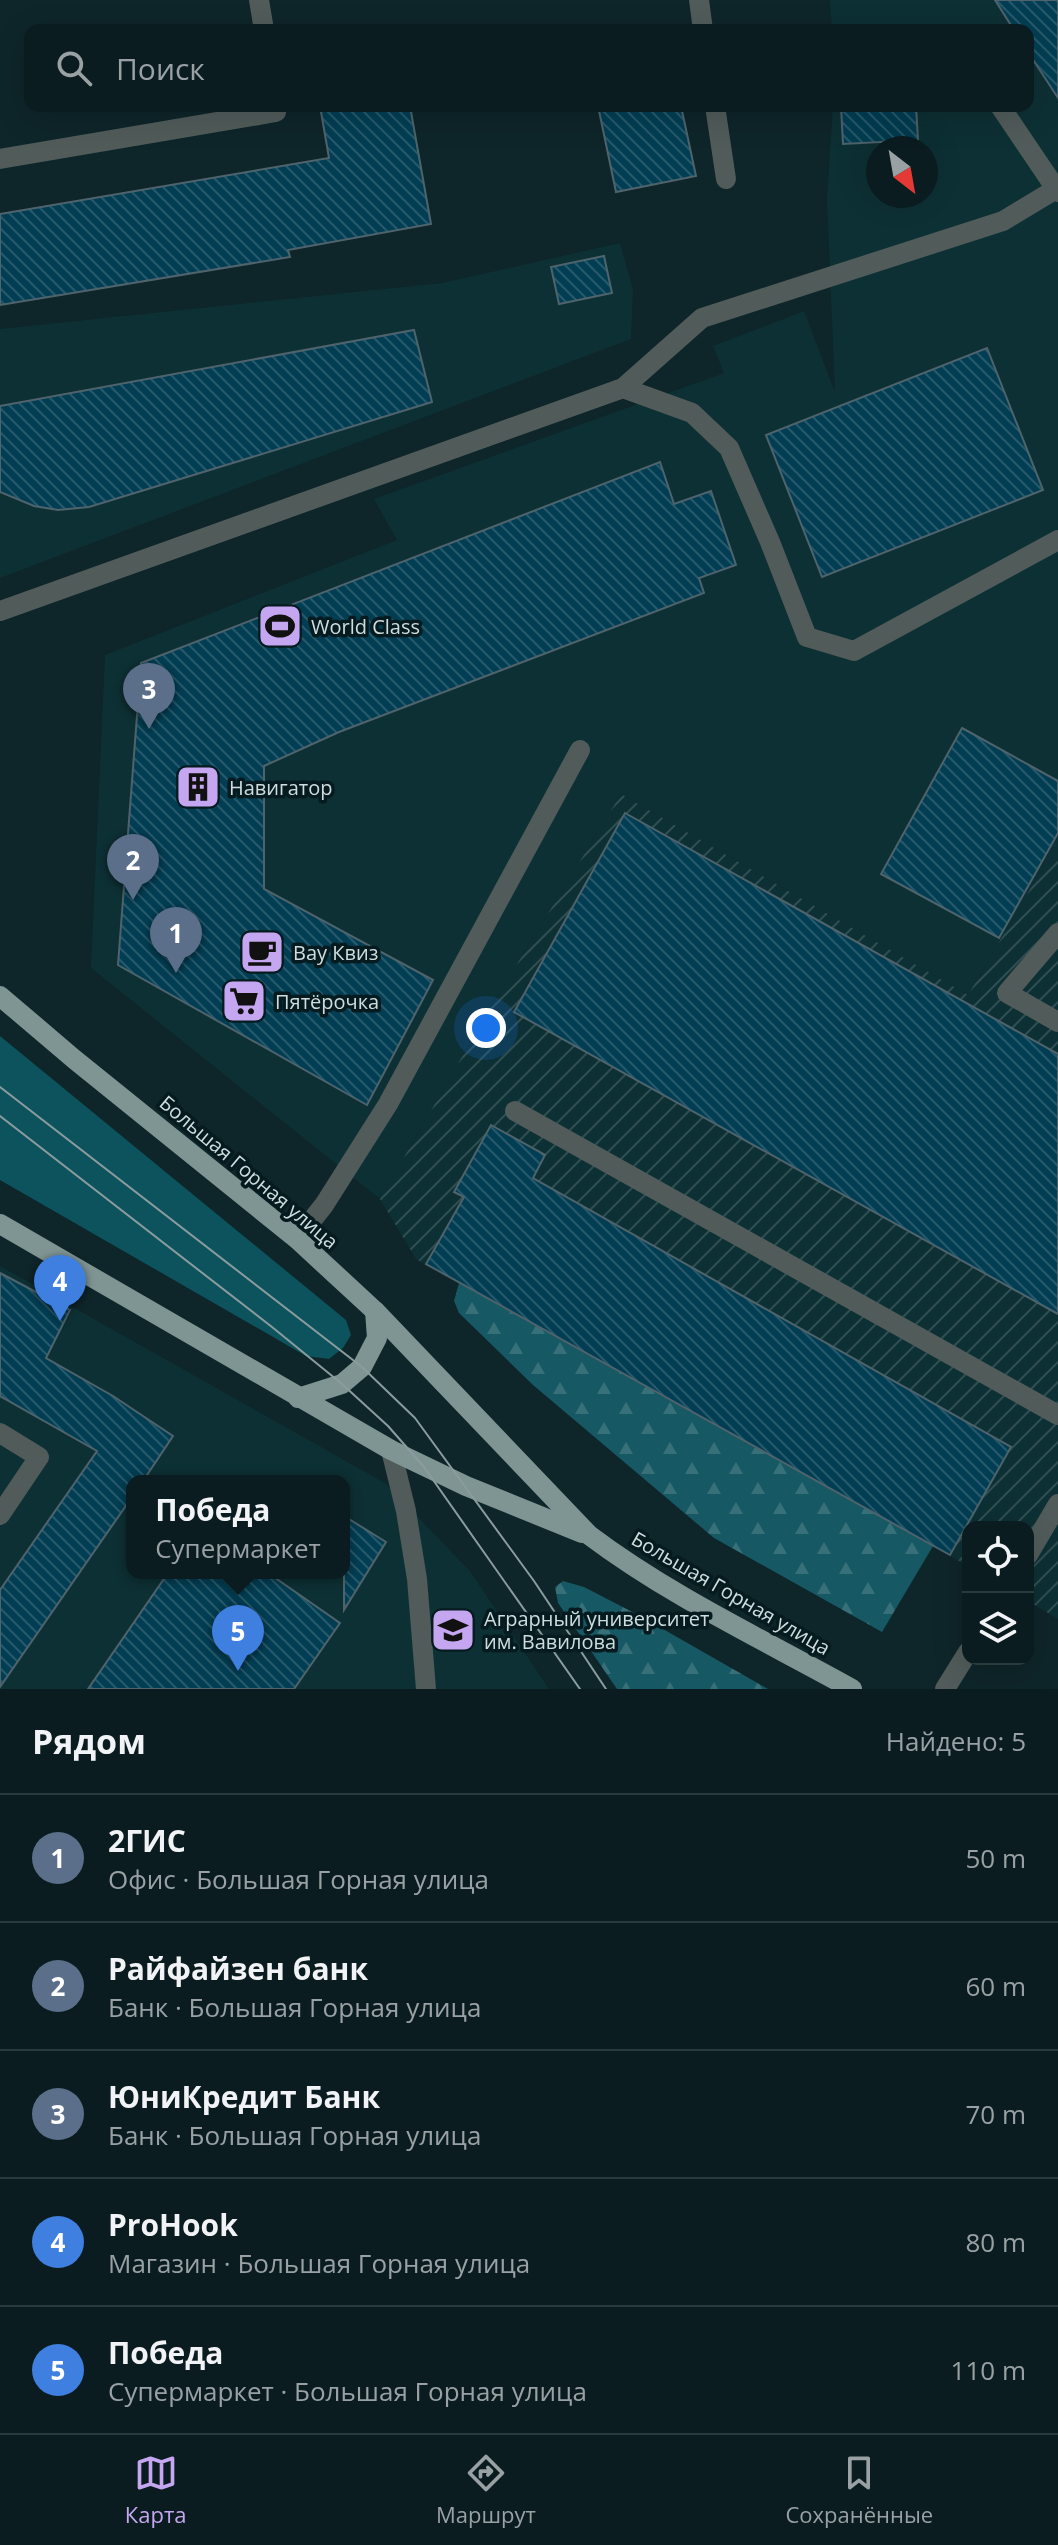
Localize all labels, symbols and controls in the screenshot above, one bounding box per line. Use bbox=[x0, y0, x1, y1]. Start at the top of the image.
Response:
search box bbox=[24, 24, 1034, 112]
icon: search bbox=[52, 46, 96, 90]
text: Поиск bbox=[116, 48, 205, 89]
north arrow bbox=[866, 136, 938, 208]
sports icon: World Class bbox=[256, 602, 304, 650]
place label: World Class bbox=[311, 613, 420, 640]
pin: 3 bbox=[123, 663, 175, 729]
building icon: Навигатор bbox=[174, 763, 222, 811]
place label: Навигатор bbox=[229, 774, 332, 801]
pin: 2 bbox=[107, 834, 159, 900]
pin: 1 bbox=[150, 907, 202, 973]
cafe icon: Вау Квиз bbox=[238, 928, 286, 976]
place label: Вау Квиз bbox=[293, 939, 378, 966]
supermarket icon: Пятёрочка bbox=[220, 977, 268, 1025]
place label: Пятёрочка bbox=[275, 988, 379, 1015]
your location bbox=[466, 1008, 506, 1048]
street label: Большая Горная улица bbox=[154, 1089, 344, 1255]
pin: 4 bbox=[34, 1255, 86, 1321]
popup bbox=[126, 1475, 350, 1579]
text: Победа bbox=[155, 1489, 270, 1530]
map controls bbox=[962, 1521, 1034, 1665]
button: locate bbox=[962, 1521, 1034, 1593]
street label: Большая Горная улица bbox=[627, 1525, 835, 1661]
text: Супермаркет bbox=[155, 1530, 321, 1566]
button: layers bbox=[962, 1593, 1034, 1665]
pin: 5 bbox=[212, 1605, 264, 1671]
place label: Аграрный университет им. Вавилова bbox=[484, 1605, 709, 1655]
school or university icon: Аграрный университет им. Вавилова bbox=[429, 1606, 477, 1654]
text: Рядом bbox=[32, 1718, 146, 1764]
text: Найдено: 5 bbox=[886, 1723, 1026, 1759]
text: 2ГИС bbox=[108, 1820, 186, 1861]
text: 1 bbox=[51, 1840, 65, 1876]
text: 50 m bbox=[965, 1840, 1026, 1876]
text: Офис · Большая Горная улица bbox=[108, 1861, 489, 1897]
text: Райфайзен банк bbox=[108, 1948, 368, 1989]
text: 2 bbox=[51, 1968, 65, 2004]
text: 60 m bbox=[965, 1968, 1026, 2004]
text: Банк · Большая Горная улица bbox=[108, 1989, 481, 2025]
text: ЮниКредит Банк bbox=[108, 2076, 380, 2117]
text: 3 bbox=[51, 2096, 65, 2132]
text: 70 m bbox=[965, 2096, 1026, 2132]
text: Банк · Большая Горная улица bbox=[108, 2117, 481, 2153]
text: ProHook bbox=[108, 2204, 238, 2245]
text: 4 bbox=[51, 2224, 65, 2260]
text: 80 m bbox=[965, 2224, 1026, 2260]
text: Магазин · Большая Горная улица bbox=[108, 2245, 530, 2281]
text: Победа bbox=[108, 2332, 223, 2373]
text: 5 bbox=[51, 2352, 65, 2388]
text: 110 m bbox=[951, 2352, 1026, 2388]
text: Супермаркет · Большая Горная улица bbox=[108, 2373, 587, 2409]
tab: Карта bbox=[125, 2451, 186, 2529]
tab: Маршрут bbox=[436, 2451, 536, 2529]
tab: Сохранённые bbox=[786, 2451, 933, 2529]

